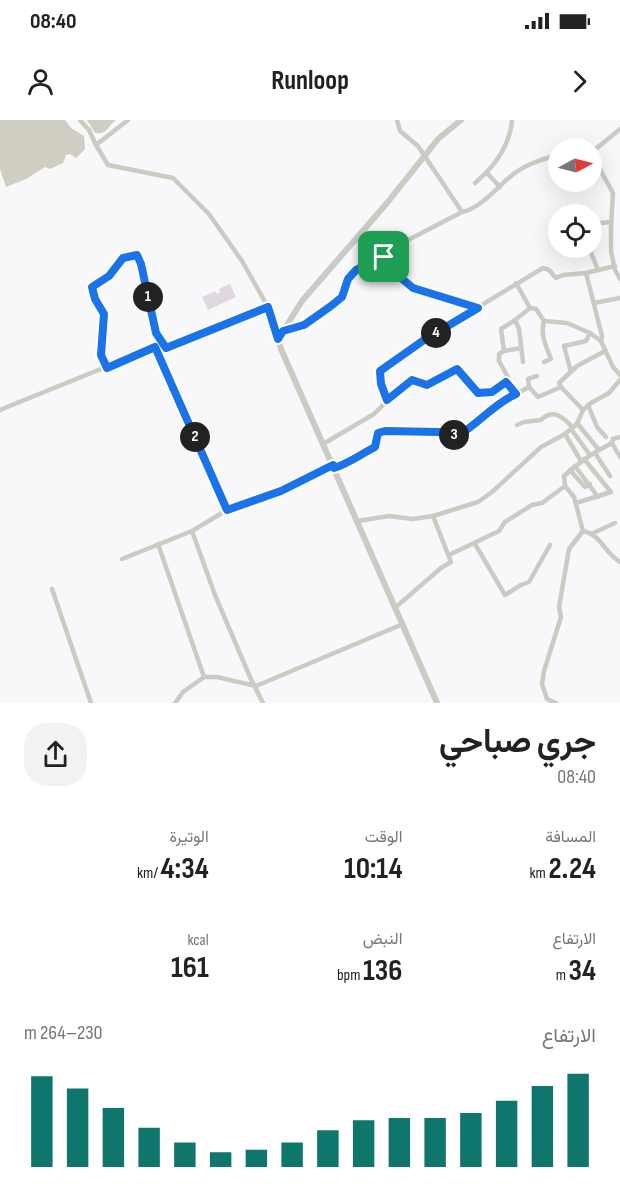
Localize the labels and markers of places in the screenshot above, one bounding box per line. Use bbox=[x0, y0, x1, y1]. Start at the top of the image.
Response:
pin bbox=[358, 231, 409, 282]
pin: 1 bbox=[133, 282, 163, 312]
pin: 4 bbox=[421, 318, 451, 348]
pin: 3 bbox=[439, 420, 469, 450]
pin: 2 bbox=[180, 422, 210, 452]

